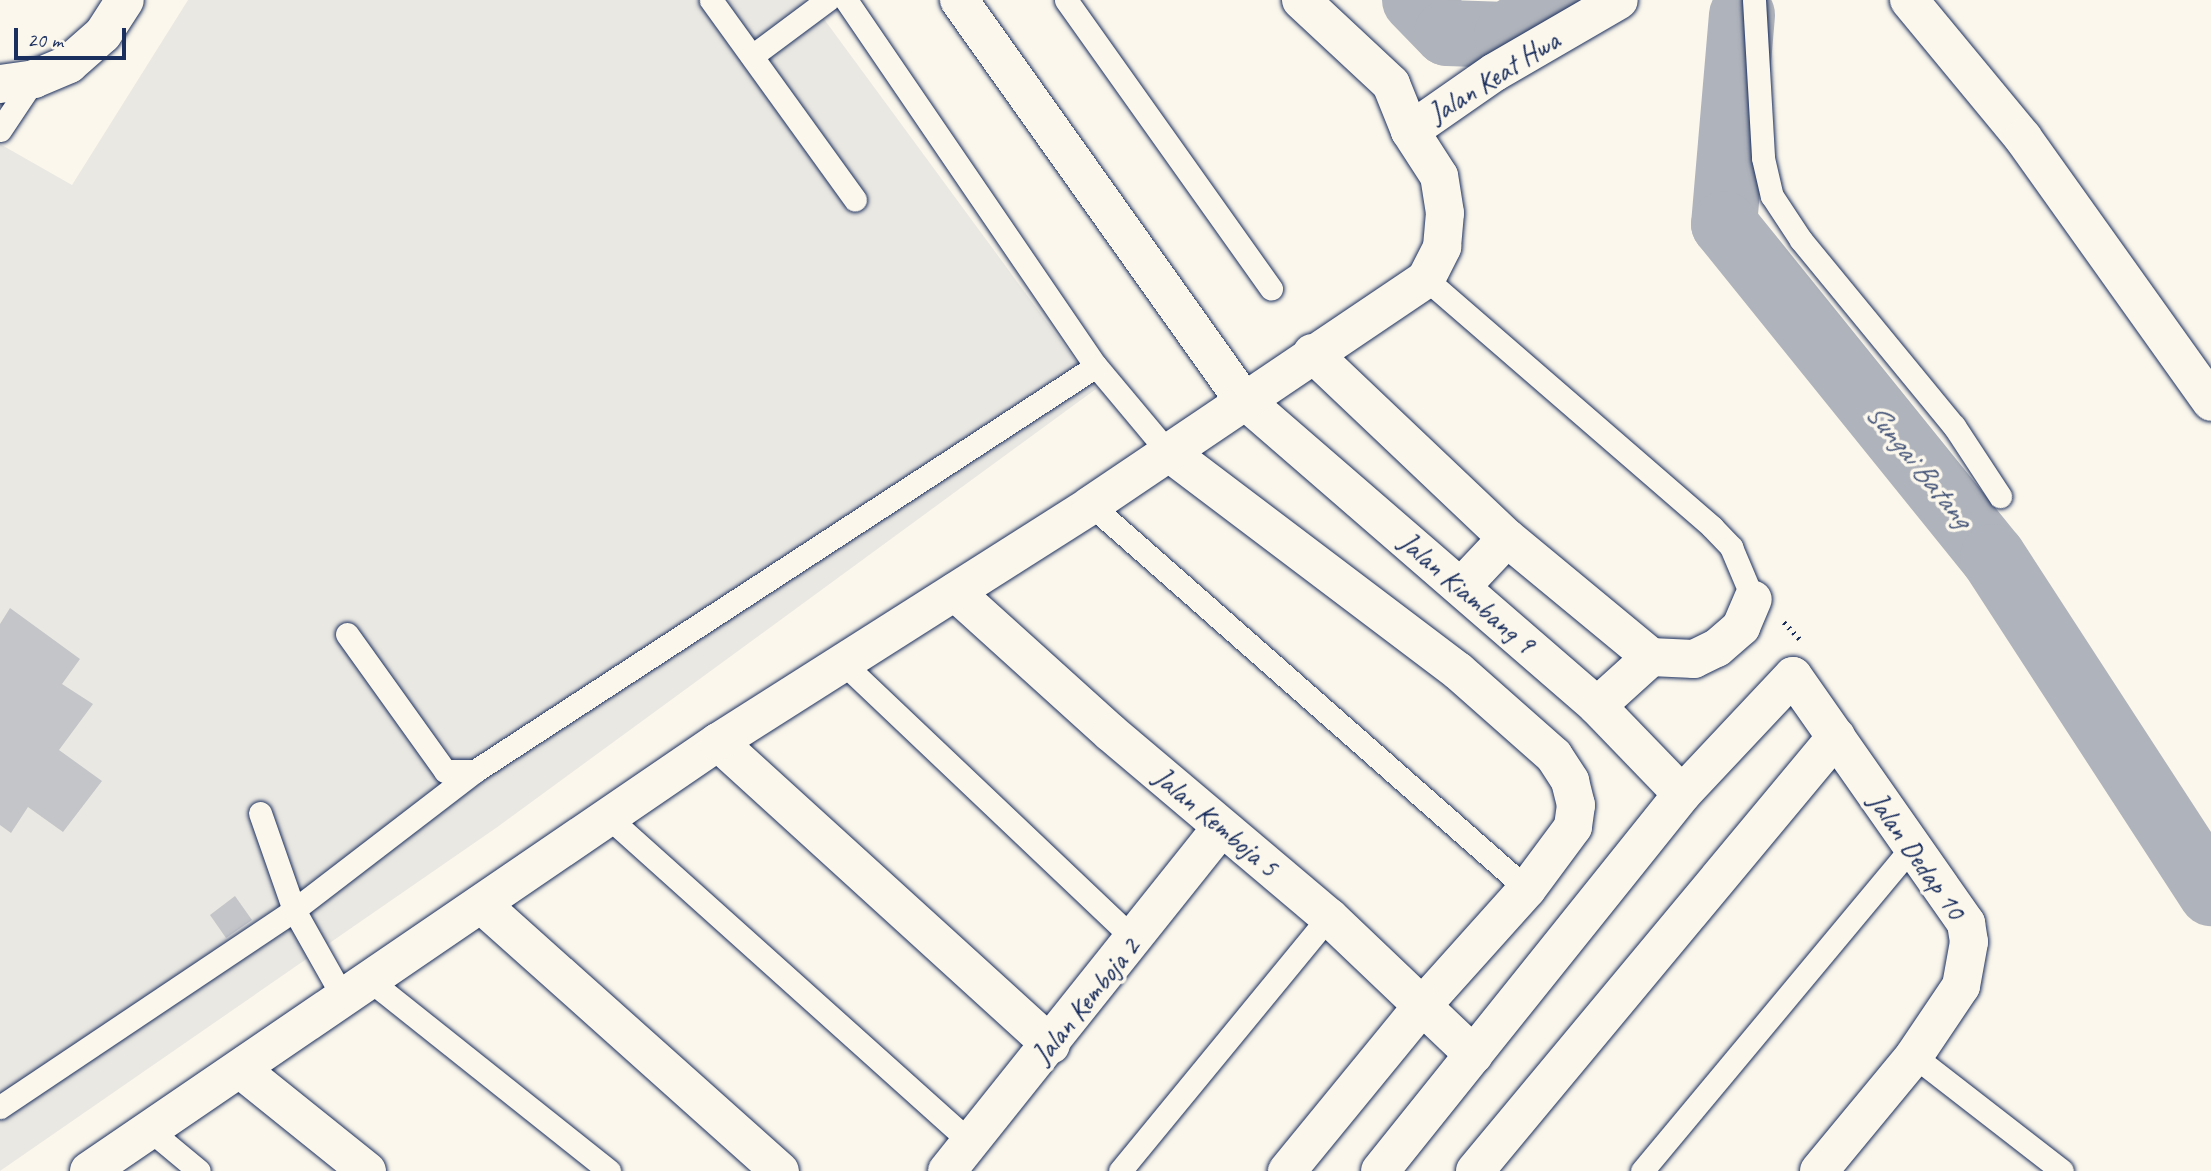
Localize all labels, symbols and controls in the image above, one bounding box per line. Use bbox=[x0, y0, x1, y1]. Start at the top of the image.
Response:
scale bar bbox=[18, 14, 130, 58]
street label: Jalan Keat Hwa bbox=[1423, 24, 1565, 130]
text: 20 m bbox=[27, 27, 63, 53]
water label: Sungai Batang bbox=[1858, 396, 1980, 534]
street label: Jalan Kiambang 9 bbox=[1393, 525, 1541, 661]
street label: Jalan Kemboja 5 bbox=[1147, 760, 1285, 884]
street label: Jalan Dedap 10 bbox=[1861, 786, 1973, 926]
street label: Jalan Kemboja 2 bbox=[1025, 931, 1147, 1071]

